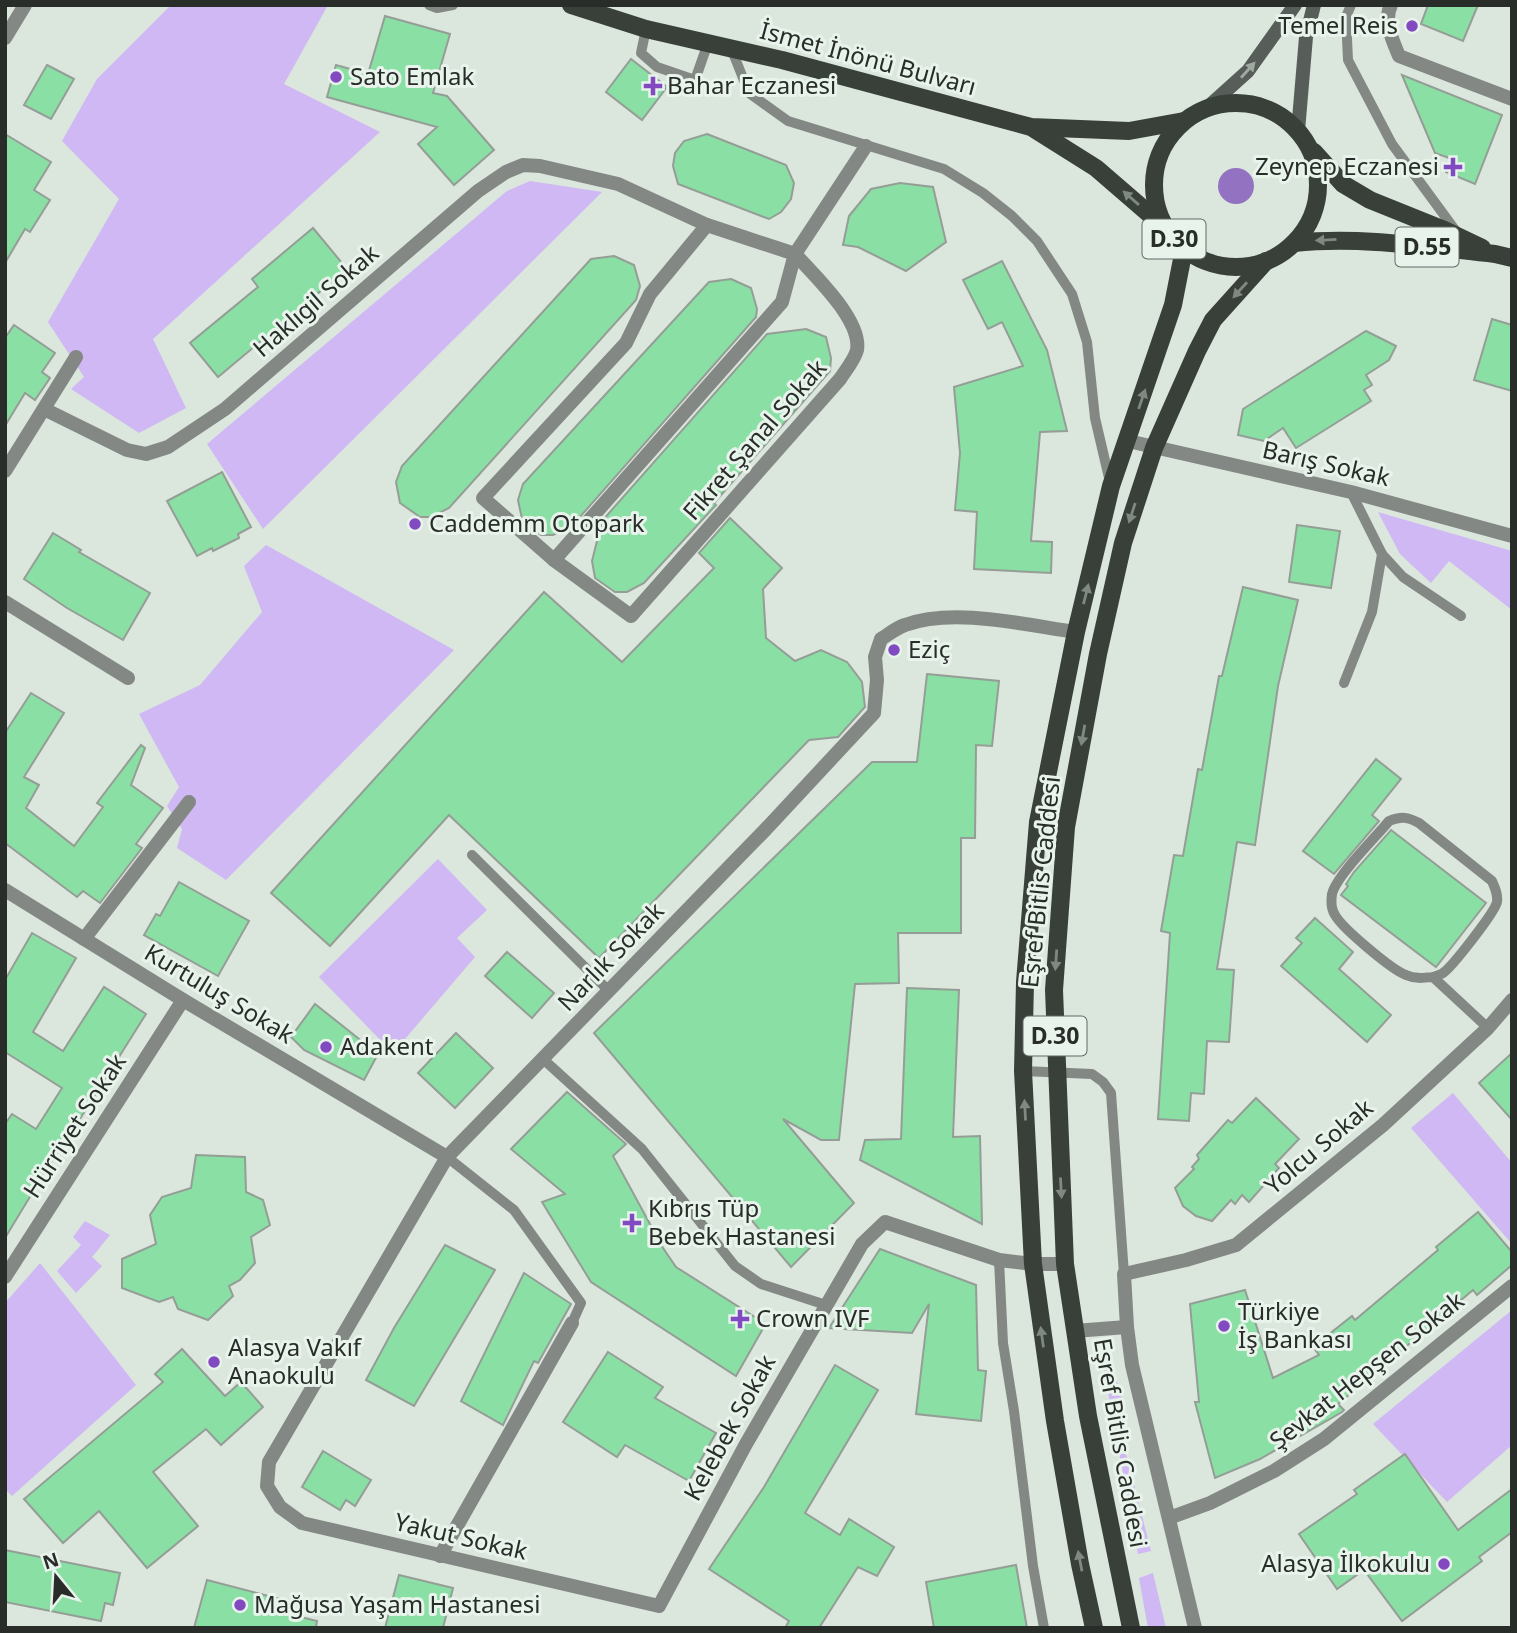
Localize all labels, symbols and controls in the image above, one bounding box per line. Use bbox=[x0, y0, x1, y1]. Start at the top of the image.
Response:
place label: Temel Reis bbox=[1278, 8, 1398, 41]
street label: İsmet İnönü Bulvarı bbox=[757, 13, 980, 102]
marker: Temel Reis bbox=[1404, 18, 1420, 34]
place label: Sato Emlak bbox=[350, 59, 475, 92]
one-way arrow bbox=[1239, 62, 1255, 79]
place label: Bahar Eczanesi bbox=[667, 68, 836, 101]
marker: Sato Emlak bbox=[328, 69, 344, 85]
marker: Bahar Eczanesi bbox=[645, 78, 661, 94]
place label: Zeynep Eczanesi bbox=[1255, 149, 1439, 182]
marker: Zeynep Eczanesi bbox=[1445, 159, 1461, 175]
one-way arrow bbox=[1122, 190, 1140, 206]
road number: D.30 bbox=[1142, 220, 1206, 258]
road number: D.55 bbox=[1396, 228, 1458, 266]
one-way arrow bbox=[1315, 235, 1337, 246]
street label: Haklıgil Sokak bbox=[245, 236, 385, 364]
one-way arrow bbox=[1232, 282, 1248, 299]
street label: Fikret Şanal Sokak bbox=[675, 351, 833, 527]
one-way arrow bbox=[1137, 389, 1148, 410]
street label: Barış Sokak bbox=[1259, 432, 1393, 493]
one-way arrow bbox=[1126, 503, 1137, 524]
place label: Caddemm Otopark bbox=[429, 506, 645, 539]
marker: Caddemm Otopark bbox=[407, 516, 423, 532]
one-way arrow bbox=[1081, 583, 1092, 605]
place label: Eziç bbox=[908, 632, 950, 665]
marker: Eziç bbox=[886, 642, 902, 658]
one-way arrow bbox=[1077, 724, 1088, 746]
street label: Eşref Bitlis Caddesi bbox=[1012, 775, 1067, 989]
street label: Narlık Sokak bbox=[549, 894, 670, 1018]
street label: Kurtuluş Sokak bbox=[139, 935, 301, 1050]
one-way arrow bbox=[1050, 950, 1061, 972]
road number: D.30 bbox=[1024, 1016, 1086, 1056]
place label: Adakent bbox=[340, 1029, 434, 1062]
marker: Adakent bbox=[318, 1039, 334, 1055]
street label: Hürriyet Sokak bbox=[15, 1046, 133, 1204]
street label: Yolcu Sokak bbox=[1257, 1091, 1380, 1201]
one-way arrow bbox=[1019, 1099, 1030, 1121]
one-way arrow bbox=[1056, 1177, 1067, 1199]
place label: Kıbrıs Tüp Bebek Hastanesi bbox=[648, 1191, 835, 1252]
marker: Kıbrıs Tüp Bebek Hastanesi bbox=[622, 1213, 642, 1233]
street label: Şevkat Hepşen Sokak bbox=[1262, 1283, 1470, 1456]
place label: Türkiye İş Bankası bbox=[1238, 1294, 1352, 1355]
place label: Crown IVF bbox=[756, 1301, 870, 1334]
marker: Crown IVF bbox=[730, 1309, 750, 1329]
marker: Türkiye İş Bankası bbox=[1216, 1318, 1232, 1334]
one-way arrow bbox=[1036, 1326, 1047, 1348]
place label: Alasya Vakıf Anaokulu bbox=[228, 1330, 363, 1391]
street label: Eşref Bitlis Caddesi bbox=[1087, 1335, 1156, 1550]
street label: Kelebek Sokak bbox=[675, 1348, 783, 1506]
marker: Alasya Vakıf Anaokulu bbox=[206, 1354, 222, 1370]
street label: Yakut Sokak bbox=[392, 1504, 531, 1567]
north arrow bbox=[21, 1542, 91, 1612]
text: N bbox=[39, 1546, 62, 1576]
place label: Alasya İlkokulu bbox=[1261, 1546, 1430, 1579]
one-way arrow bbox=[1074, 1550, 1085, 1572]
marker: Alasya İlkokulu bbox=[1436, 1556, 1452, 1572]
place label: Mağusa Yaşam Hastanesi bbox=[254, 1587, 540, 1620]
marker: Mağusa Yaşam Hastanesi bbox=[232, 1597, 248, 1613]

